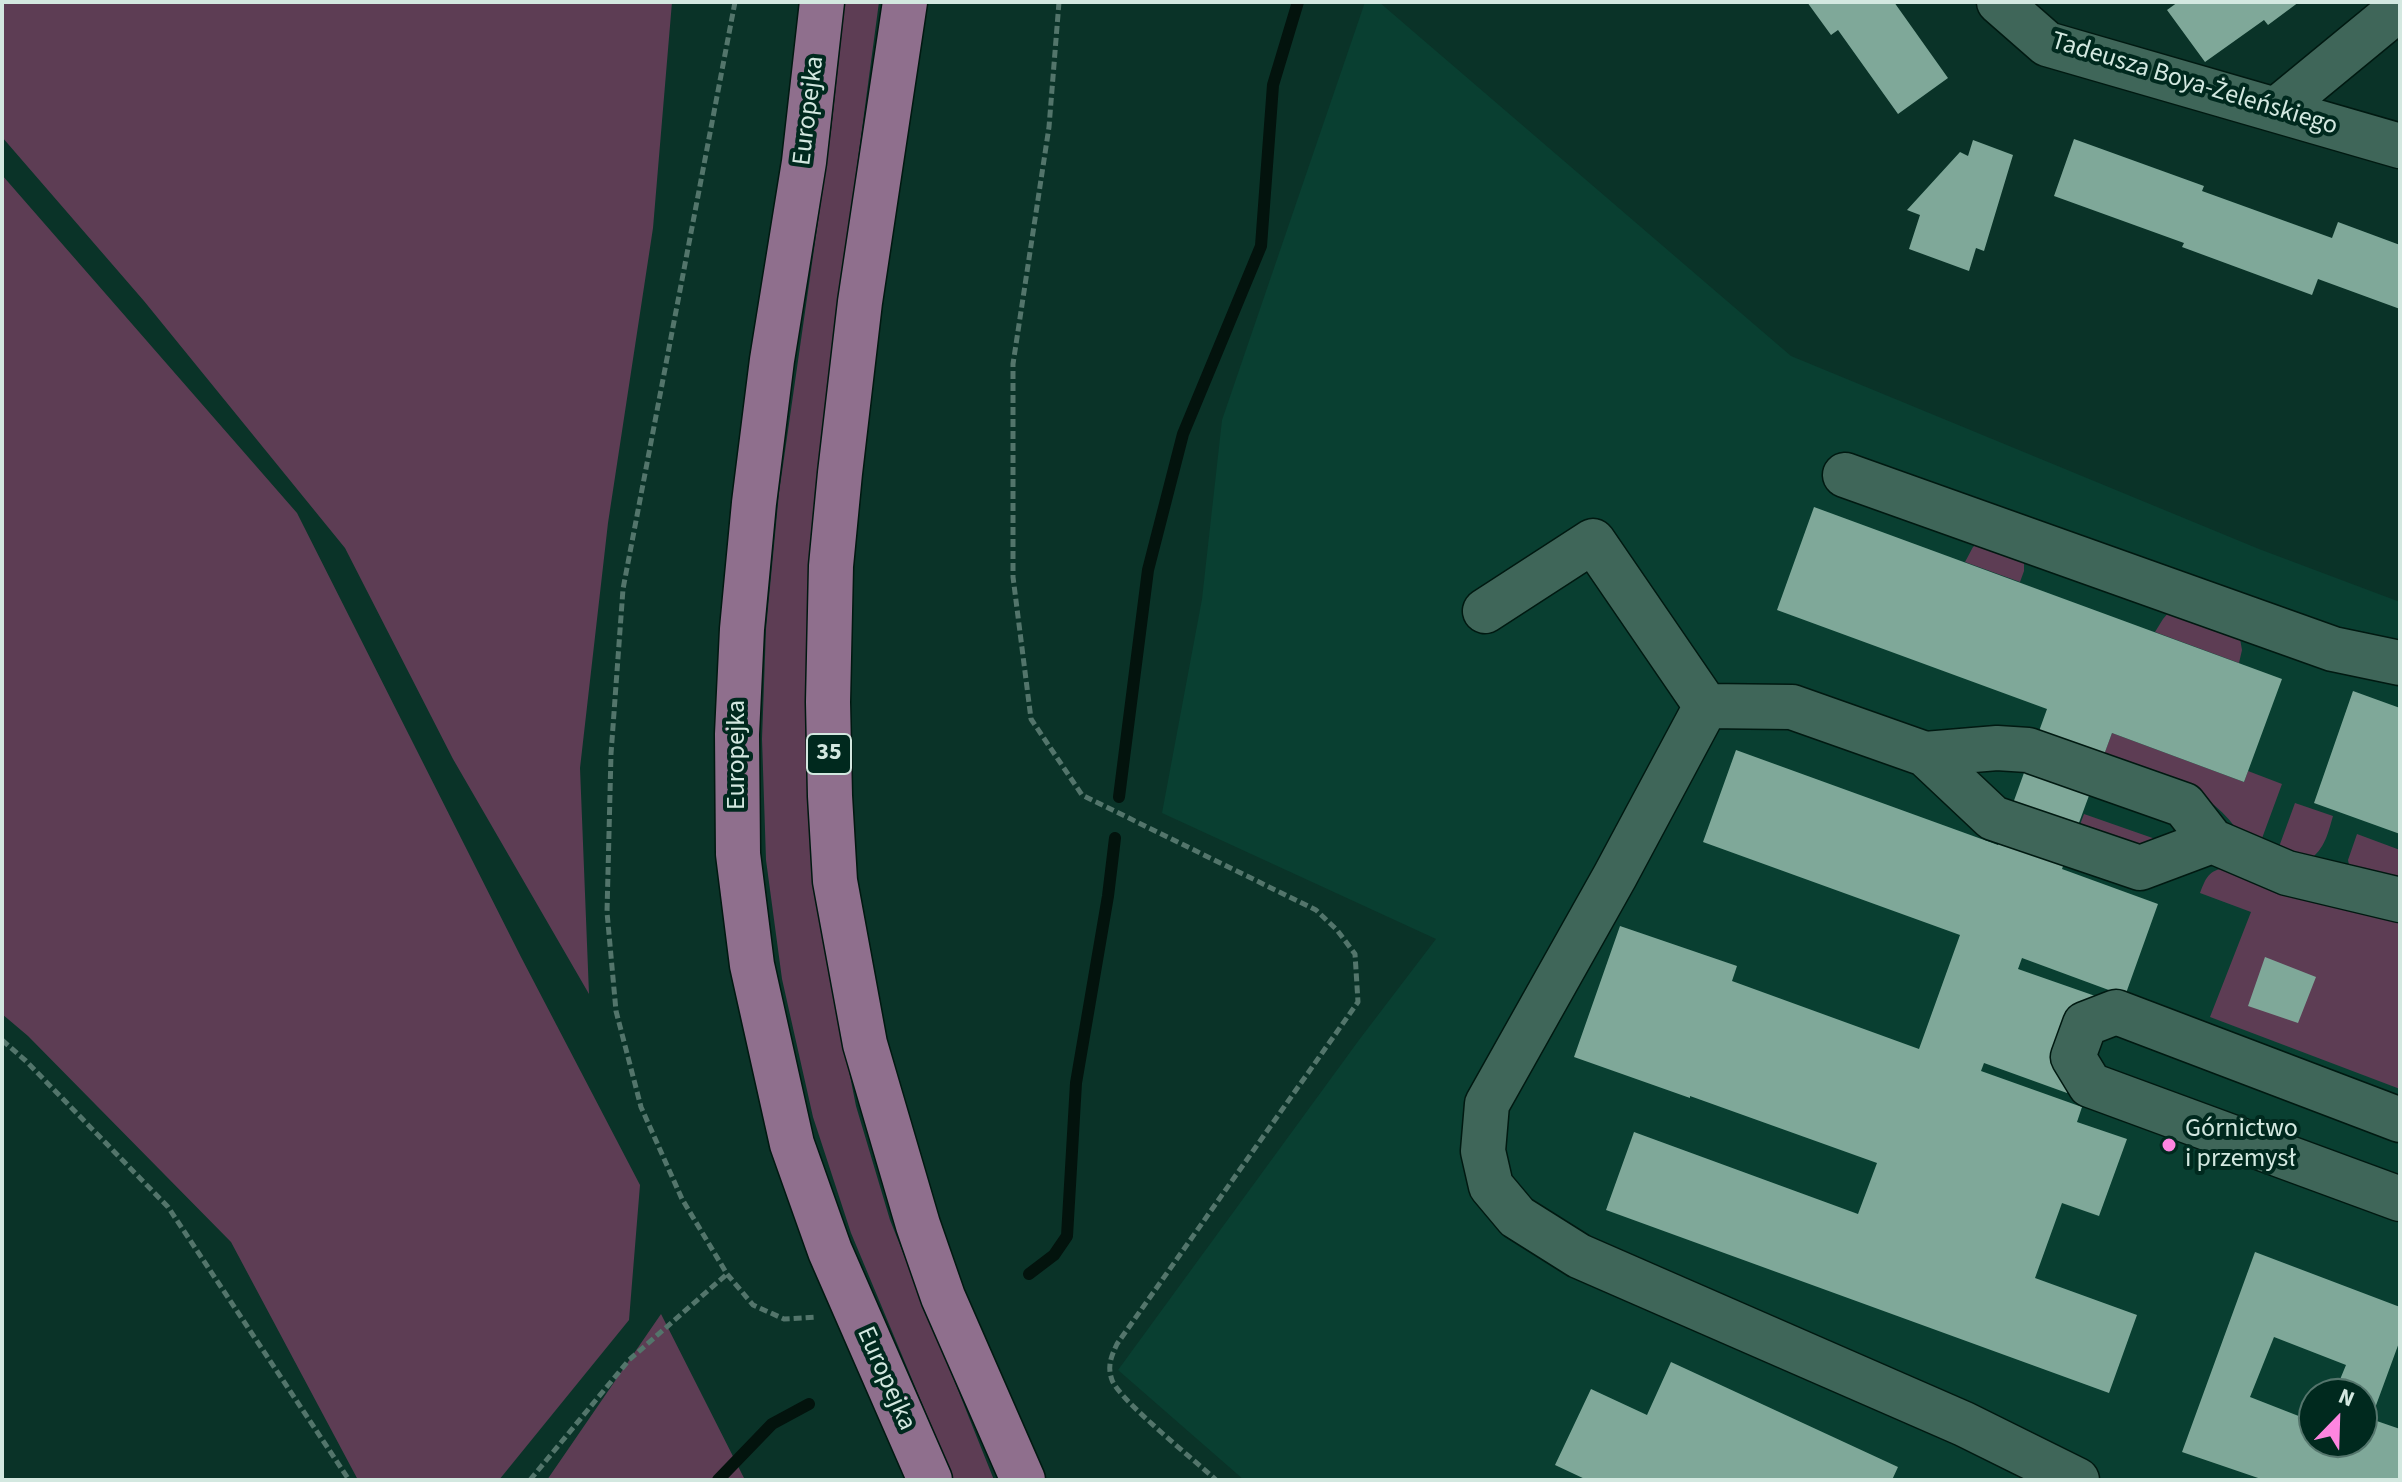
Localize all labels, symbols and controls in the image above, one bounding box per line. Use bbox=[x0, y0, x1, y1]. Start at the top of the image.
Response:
street label: Tadeusza Boya-Żeleńskiego bbox=[2047, 27, 2341, 143]
street label: Europejka bbox=[788, 54, 832, 168]
street label: Europejka bbox=[722, 700, 754, 810]
road number: 35 bbox=[807, 734, 851, 774]
place label: Górnictwo i przemysł bbox=[2185, 1114, 2298, 1176]
marker: Górnictwo i przemysł bbox=[2160, 1136, 2178, 1154]
street label: Europejka bbox=[848, 1322, 922, 1436]
north arrow bbox=[2298, 1378, 2378, 1458]
text: N bbox=[2334, 1380, 2360, 1415]

